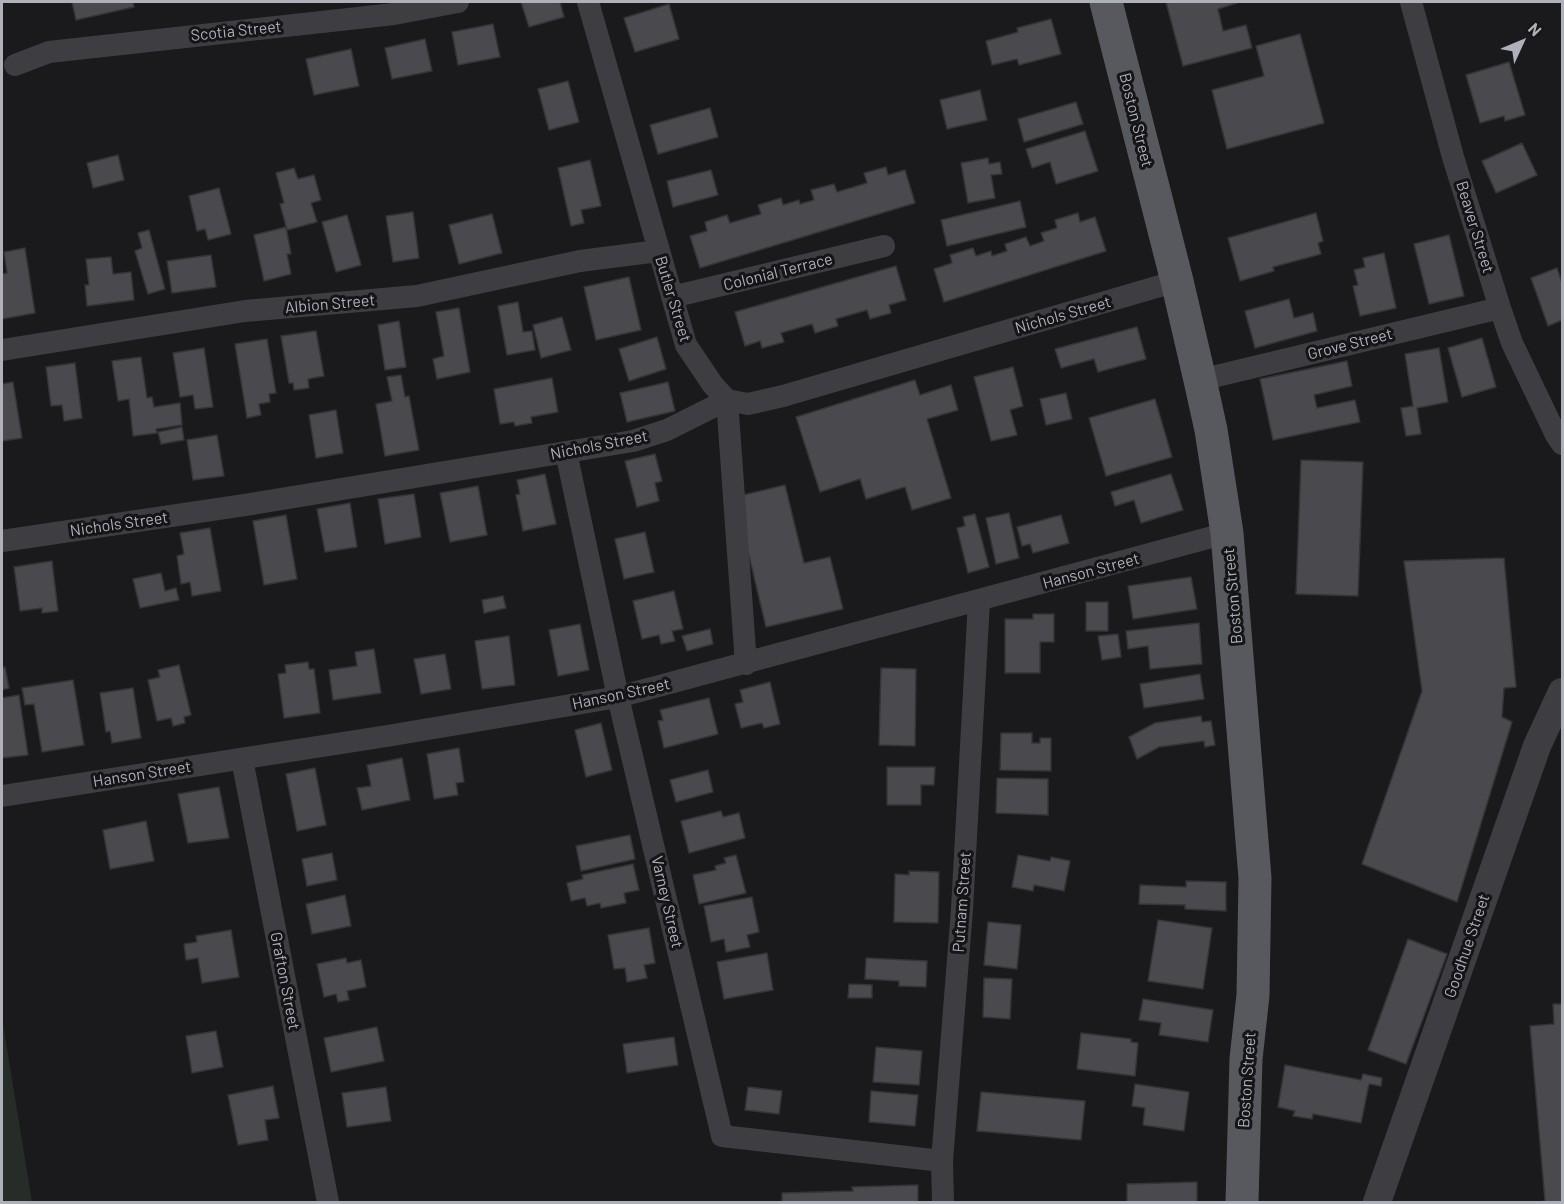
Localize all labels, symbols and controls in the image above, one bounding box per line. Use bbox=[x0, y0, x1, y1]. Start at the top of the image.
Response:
north arrow bbox=[1492, 12, 1552, 72]
street label: Scotia Street bbox=[190, 17, 282, 45]
text: N bbox=[1525, 19, 1546, 40]
street label: Boston Street bbox=[1115, 71, 1157, 169]
street label: Beaver Street bbox=[1452, 179, 1498, 275]
street label: Colonial Terrace bbox=[721, 249, 835, 295]
street label: Butler Street bbox=[651, 254, 695, 344]
street label: Albion Street bbox=[284, 290, 376, 318]
street label: Nichols Street bbox=[1013, 292, 1113, 338]
street label: Grove Street bbox=[1306, 324, 1394, 364]
street label: Nichols Street bbox=[549, 426, 649, 464]
street label: Nichols Street bbox=[69, 508, 169, 540]
street label: Boston Street bbox=[1219, 547, 1247, 645]
street label: Hanson Street bbox=[1041, 549, 1141, 593]
street label: Hanson Street bbox=[570, 674, 672, 714]
street label: Hanson Street bbox=[92, 757, 192, 791]
street label: Putnam Street bbox=[949, 851, 975, 953]
street label: Varney Street bbox=[647, 854, 687, 950]
street label: Goodhue Street bbox=[1440, 892, 1494, 1000]
street label: Grafton Street bbox=[266, 930, 304, 1032]
street label: Boston Street bbox=[1234, 1031, 1260, 1129]

